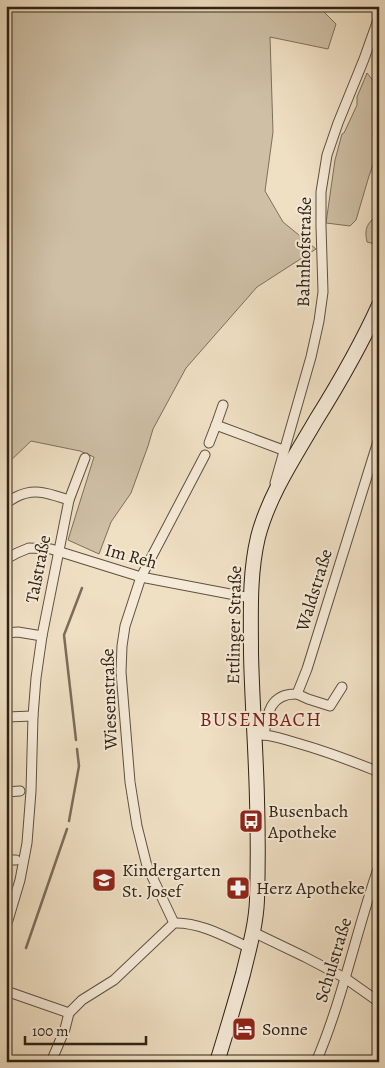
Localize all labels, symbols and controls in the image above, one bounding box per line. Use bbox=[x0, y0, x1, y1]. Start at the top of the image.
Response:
street label: Bahnhofstraße bbox=[291, 197, 317, 307]
street label: Talstraße bbox=[20, 533, 56, 605]
street label: Im Reh bbox=[102, 538, 160, 575]
street label: Waldstraße bbox=[290, 546, 338, 635]
street label: Ettlinger Straße bbox=[221, 565, 247, 685]
street label: Wiesenstraße bbox=[95, 648, 123, 751]
district label: BUSENBACH bbox=[200, 706, 322, 733]
place label: Busenbach Apotheke bbox=[267, 799, 349, 844]
bus stop icon: Busenbach Apotheke bbox=[238, 808, 264, 834]
place label: Kindergarten St. Josef bbox=[122, 858, 221, 903]
school or university icon: Kindergarten St. Josef bbox=[91, 867, 117, 893]
pharmacy icon: Herz Apotheke bbox=[225, 875, 251, 901]
place label: Herz Apotheke bbox=[256, 876, 365, 900]
street label: Schulstraße bbox=[309, 915, 357, 1005]
scale bar bbox=[25, 1013, 146, 1045]
hotel icon: Sonne bbox=[231, 1016, 257, 1042]
place label: Sonne bbox=[262, 1017, 308, 1041]
text: 100 m bbox=[32, 1021, 69, 1041]

